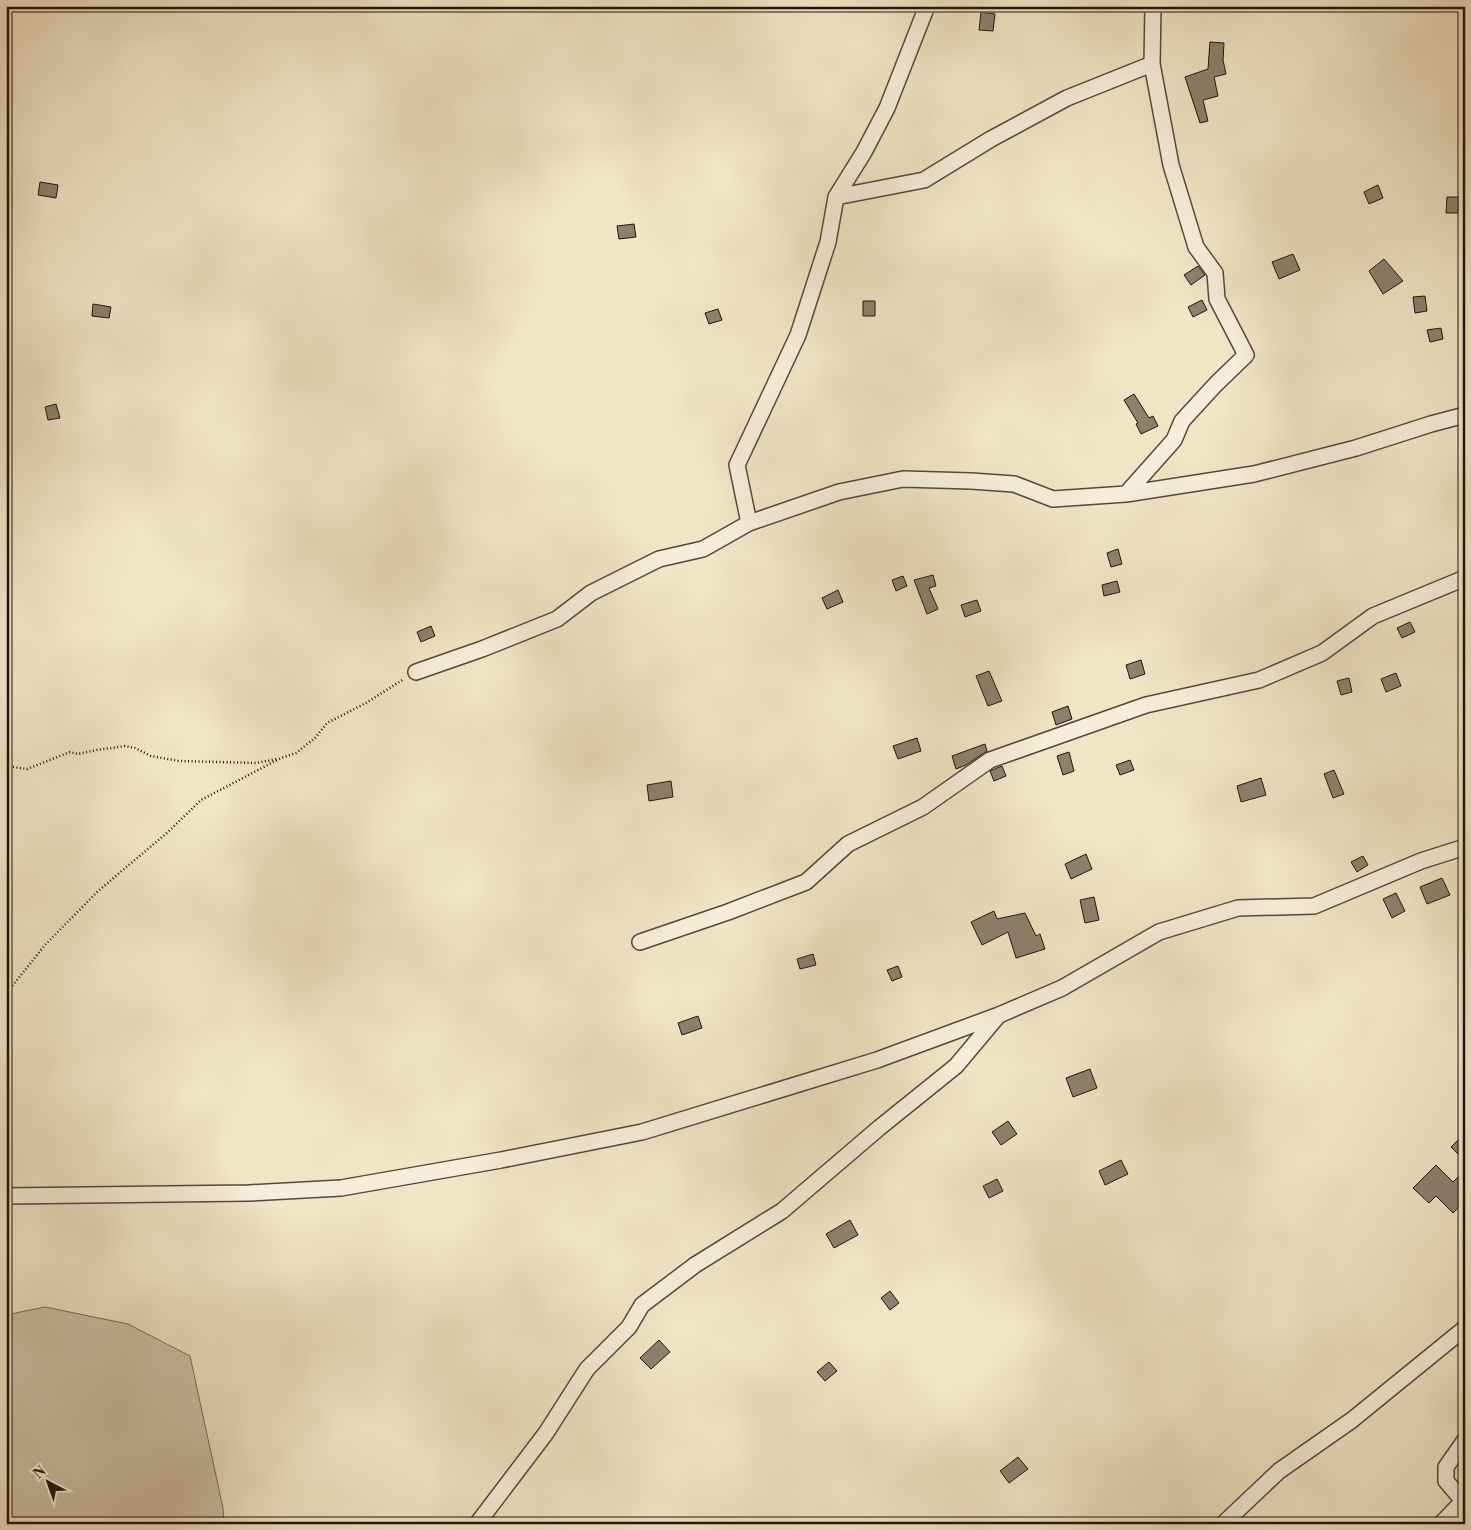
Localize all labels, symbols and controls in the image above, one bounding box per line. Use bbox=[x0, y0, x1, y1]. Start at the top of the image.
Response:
north arrow bbox=[22, 1458, 72, 1508]
text: N bbox=[30, 1463, 50, 1483]

